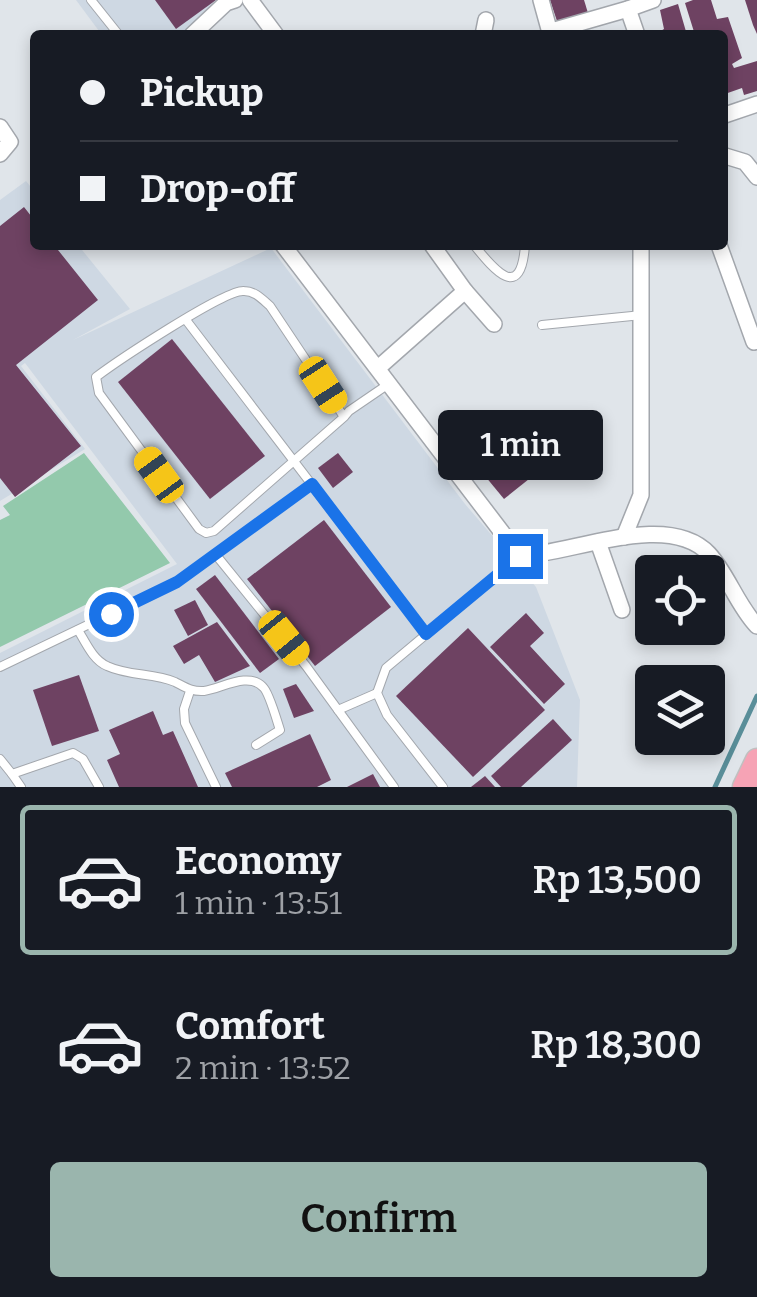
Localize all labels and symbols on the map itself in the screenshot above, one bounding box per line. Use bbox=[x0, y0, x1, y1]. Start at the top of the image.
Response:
car bbox=[294, 352, 352, 418]
callout: 1 min bbox=[438, 411, 602, 481]
car bbox=[129, 442, 189, 508]
route end bbox=[498, 534, 543, 579]
route start bbox=[89, 592, 134, 637]
car bbox=[253, 605, 315, 671]

